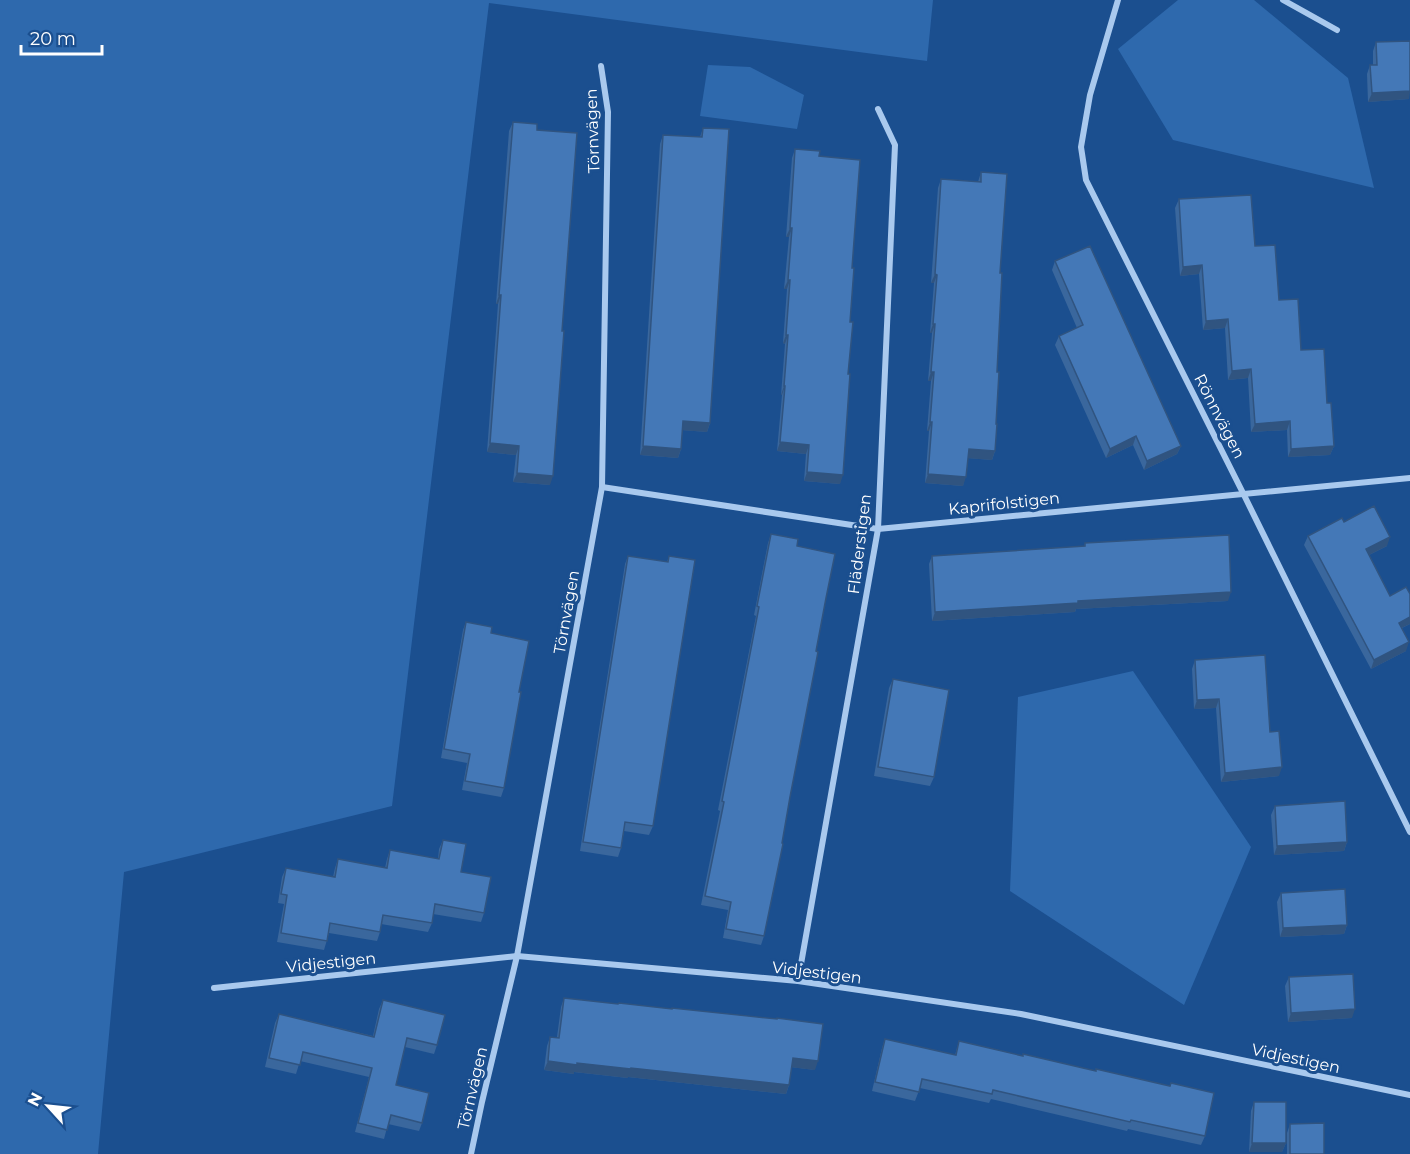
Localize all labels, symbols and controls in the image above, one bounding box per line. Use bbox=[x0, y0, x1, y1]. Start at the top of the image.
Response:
scale bar bbox=[21, 18, 102, 56]
text: 20 m bbox=[30, 28, 76, 50]
street label: Törnvägen bbox=[582, 88, 603, 174]
street label: Rönnvägen bbox=[1190, 371, 1249, 462]
street label: Kaprifolstigen bbox=[948, 488, 1061, 519]
street label: Fläderstigen bbox=[844, 493, 875, 595]
street label: Törnvägen bbox=[550, 569, 583, 655]
street label: Vidjestigen bbox=[285, 948, 377, 977]
street label: Vidjestigen bbox=[771, 958, 863, 987]
street label: Vidjestigen bbox=[1250, 1040, 1342, 1077]
street label: Törnvägen bbox=[454, 1045, 491, 1131]
north arrow bbox=[18, 1076, 78, 1136]
text: N bbox=[24, 1089, 46, 1109]

